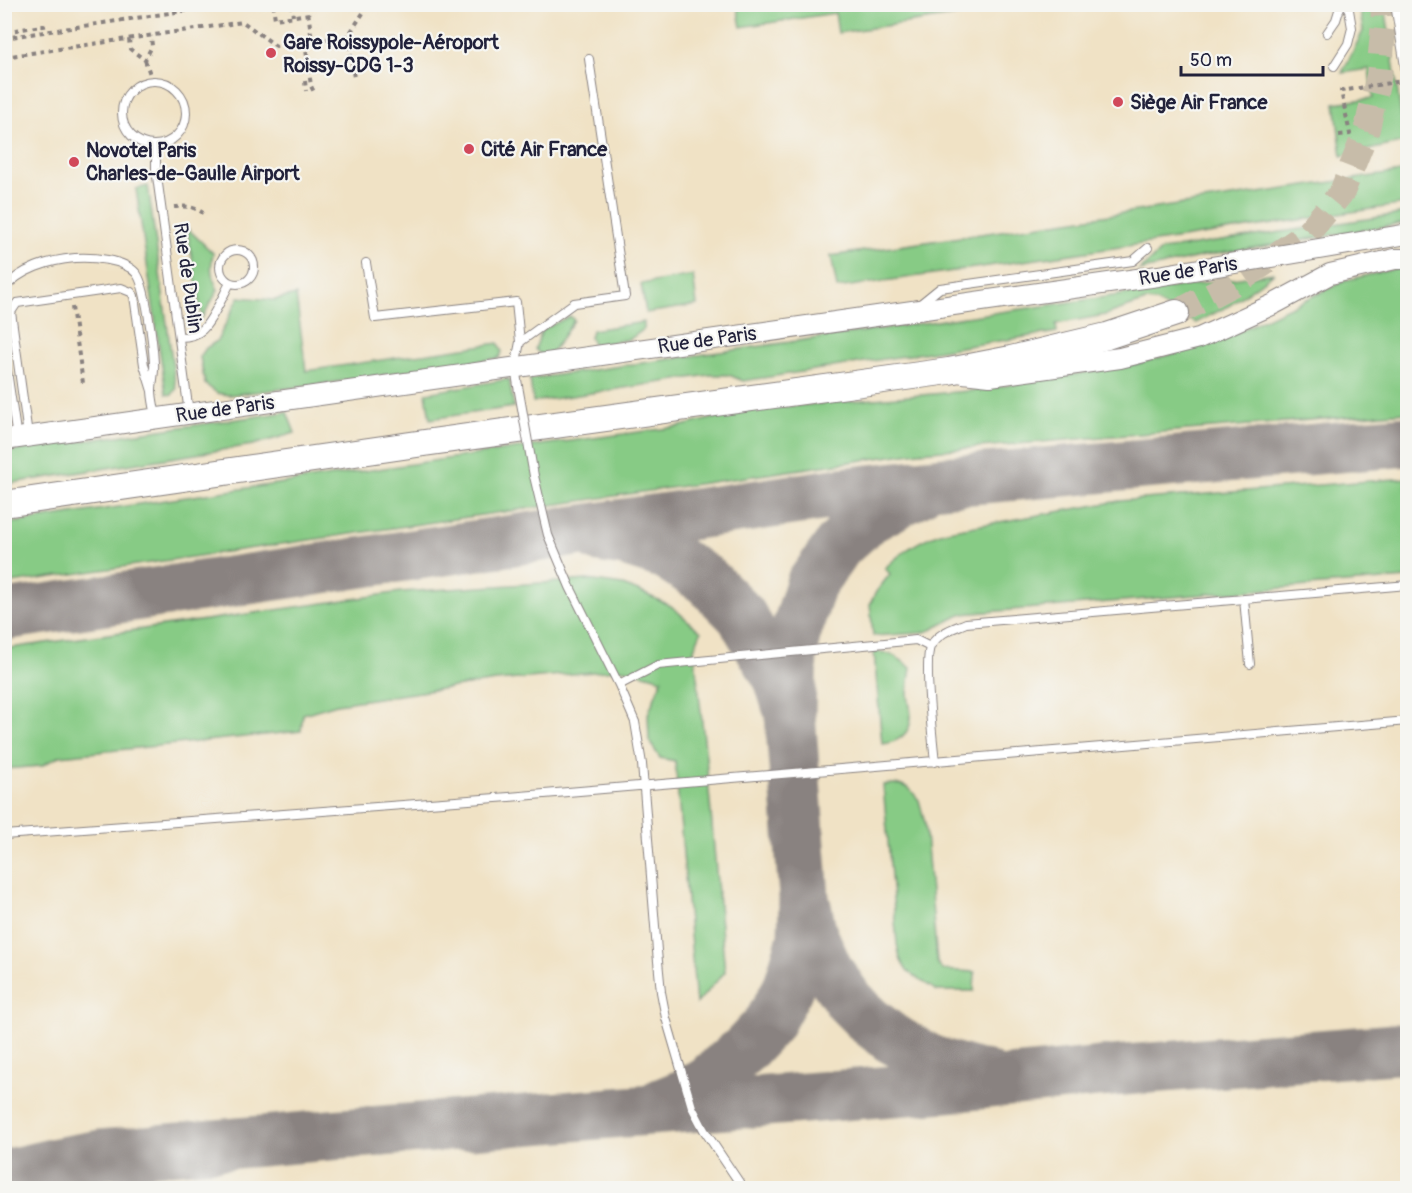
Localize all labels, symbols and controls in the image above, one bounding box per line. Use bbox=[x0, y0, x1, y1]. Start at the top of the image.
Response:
place label: Gare Roissypole-Aéroport Roissy-CDG 1-3 bbox=[283, 30, 500, 78]
scale bar bbox=[1181, 39, 1324, 77]
marker: Gare Roissypole-Aéroport Roissy-CDG 1-3 bbox=[264, 46, 278, 60]
text: 50 m bbox=[1190, 49, 1232, 72]
place label: Siège Air France bbox=[1130, 90, 1269, 115]
marker: Siège Air France bbox=[1111, 95, 1125, 109]
place label: Cité Air France bbox=[481, 137, 608, 162]
place label: Novotel Paris Charles-de-Gaulle Airport bbox=[86, 138, 301, 186]
marker: Cité Air France bbox=[462, 142, 476, 156]
marker: Novotel Paris Charles-de-Gaulle Airport bbox=[67, 155, 81, 169]
street label: Rue de Dublin bbox=[168, 221, 208, 335]
street label: Rue de Paris bbox=[1137, 251, 1239, 291]
street label: Rue de Paris bbox=[656, 321, 758, 359]
street label: Rue de Paris bbox=[174, 390, 276, 428]

